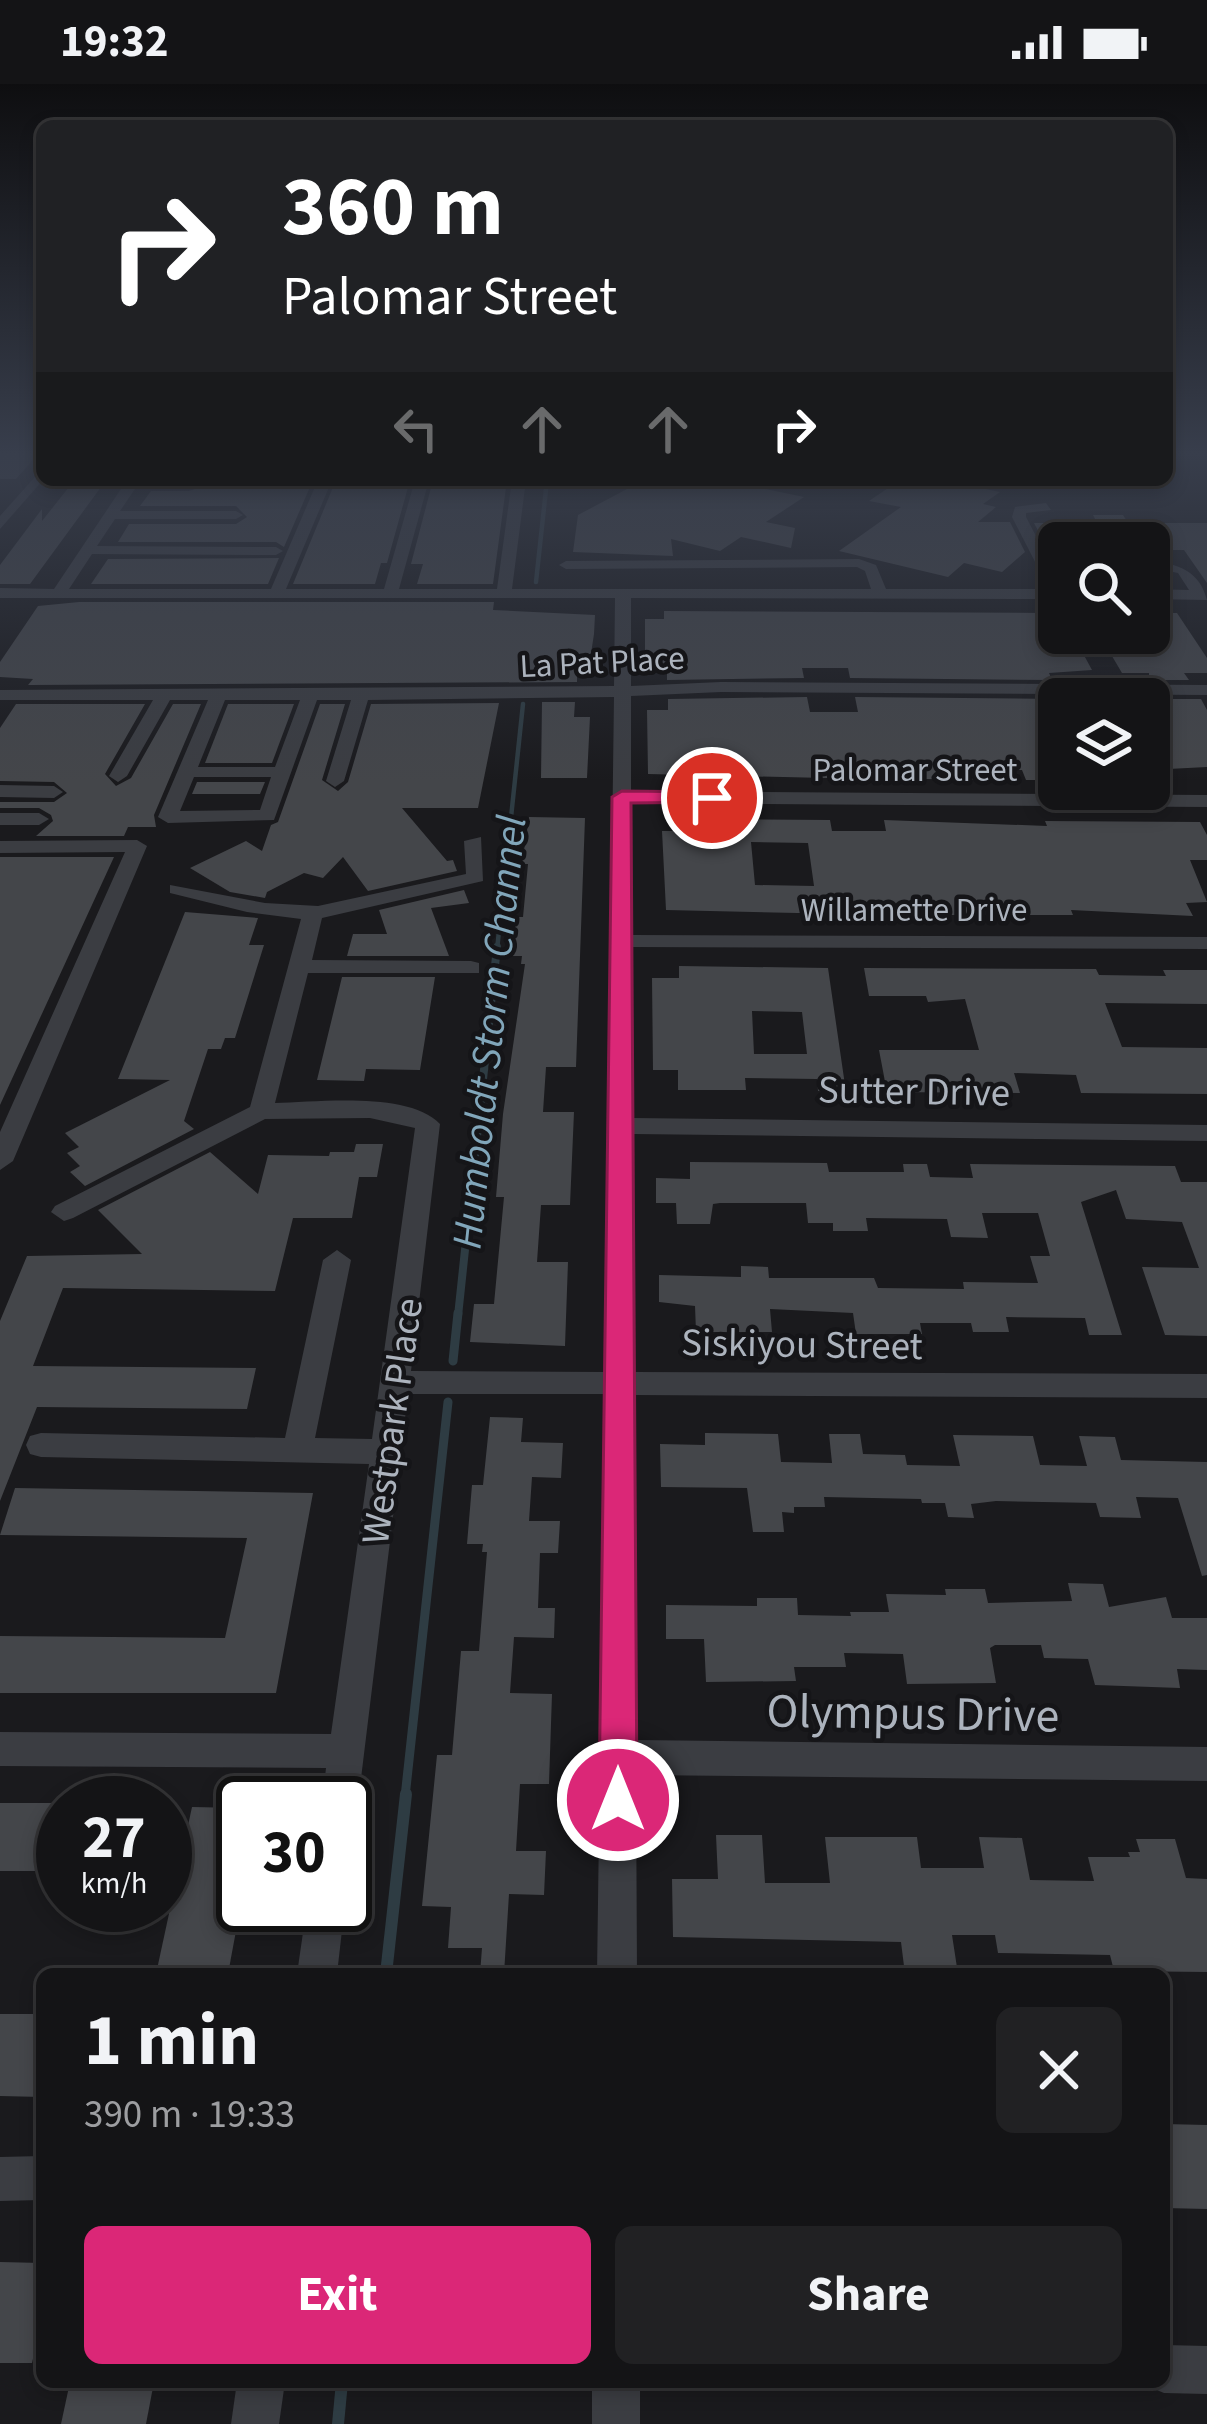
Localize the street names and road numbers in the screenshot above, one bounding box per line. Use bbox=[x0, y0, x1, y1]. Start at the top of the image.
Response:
street label: La Pat Place bbox=[519, 635, 686, 690]
street label: Palomar Street bbox=[813, 747, 1017, 794]
street label: Willamette Drive bbox=[801, 887, 1027, 934]
street label: Sutter Drive bbox=[817, 1062, 1011, 1122]
street label: Westpark Place bbox=[348, 1295, 438, 1548]
street label: Siskiyou Street bbox=[681, 1315, 923, 1375]
street label: Olympus Drive bbox=[766, 1677, 1060, 1751]

